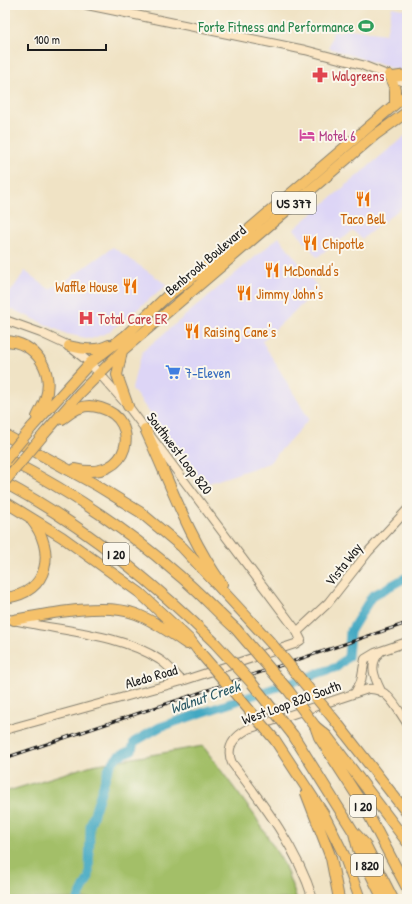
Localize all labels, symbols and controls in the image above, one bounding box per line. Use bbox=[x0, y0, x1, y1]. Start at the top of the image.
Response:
place label: Forte Fitness and Performance bbox=[197, 17, 354, 36]
sports icon: Forte Fitness and Performance bbox=[357, 17, 375, 35]
scale bar bbox=[28, 26, 106, 52]
text: 100 m bbox=[34, 31, 60, 48]
pharmacy icon: Walgreens bbox=[311, 66, 329, 84]
place label: Walgreens bbox=[332, 66, 384, 86]
hotel icon: Motel 6 bbox=[298, 126, 316, 144]
place label: Motel 6 bbox=[319, 126, 356, 145]
restaurant icon: Taco Bell bbox=[354, 190, 372, 208]
road number: US 377 bbox=[272, 192, 316, 214]
place label: Taco Bell bbox=[340, 209, 386, 228]
street label: Benbrook Boulevard bbox=[161, 220, 250, 299]
restaurant icon: Chipotle bbox=[301, 234, 319, 252]
place label: Chipotle bbox=[322, 234, 365, 254]
restaurant icon: McDonald's bbox=[263, 261, 281, 279]
place label: McDonald's bbox=[284, 261, 339, 280]
place label: Waffle House bbox=[55, 277, 118, 296]
restaurant icon: Waffle House bbox=[121, 277, 139, 295]
restaurant icon: Jimmy John's bbox=[235, 284, 253, 302]
place label: Jimmy John's bbox=[256, 284, 323, 304]
hospital icon: Total Care ER bbox=[77, 309, 95, 327]
place label: Total Care ER bbox=[98, 309, 167, 328]
restaurant icon: Raising Cane's bbox=[183, 322, 201, 340]
place label: Raising Cane's bbox=[204, 322, 276, 342]
supermarket icon: 7-Eleven bbox=[164, 363, 182, 381]
place label: 7-Eleven bbox=[185, 363, 231, 382]
street label: Southwest Loop 820 bbox=[142, 408, 217, 499]
street label: Vista Way bbox=[320, 538, 367, 590]
road number: I 20 bbox=[103, 543, 129, 565]
street label: Aledo Road bbox=[123, 659, 180, 692]
water label: Walnut Creek bbox=[167, 675, 244, 719]
street label: West Loop 820 South bbox=[239, 675, 343, 730]
road number: I 20 bbox=[350, 795, 376, 817]
road number: I 820 bbox=[351, 854, 383, 876]

